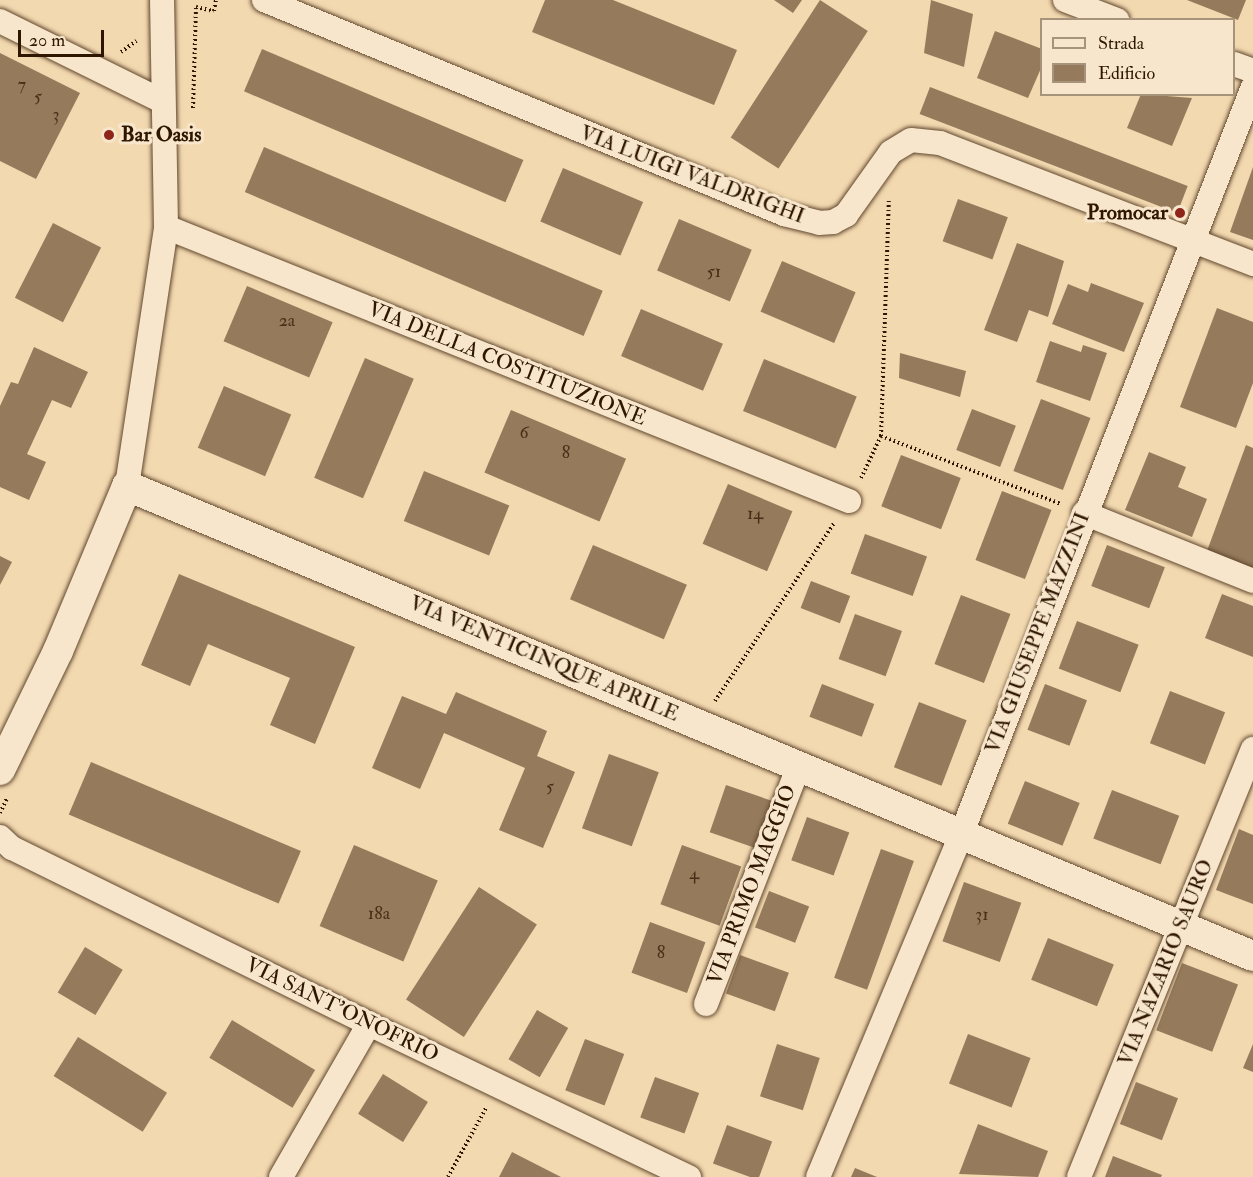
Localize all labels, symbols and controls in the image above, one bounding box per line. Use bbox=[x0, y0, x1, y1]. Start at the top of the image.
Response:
scale bar bbox=[21, 18, 106, 56]
legend bbox=[1040, 18, 1235, 96]
text: 20 m bbox=[29, 29, 65, 52]
text: Strada bbox=[1098, 32, 1144, 55]
text: Edificio bbox=[1098, 62, 1155, 85]
house number: 7 bbox=[18, 74, 26, 96]
house number: 5 bbox=[34, 86, 42, 108]
house number: 3 bbox=[53, 104, 59, 126]
street label: VIA LUIGI VALDRIGHI bbox=[576, 121, 808, 229]
place label: Bar Oasis bbox=[121, 122, 201, 148]
marker: Bar Oasis bbox=[102, 128, 116, 142]
place label: Promocar bbox=[1087, 200, 1168, 226]
marker: Promocar bbox=[1173, 206, 1187, 220]
house number: 51 bbox=[707, 261, 721, 283]
street label: VIA DELLA COSTITUZIONE bbox=[364, 297, 650, 431]
house number: 2a bbox=[279, 310, 295, 332]
house number: 6 bbox=[519, 422, 529, 444]
house number: 8 bbox=[562, 442, 570, 464]
house number: 14 bbox=[747, 503, 763, 525]
street label: VIA GIUSEPPE MAZZINI bbox=[980, 509, 1096, 757]
street label: VIA VENTICINQUE APRILE bbox=[405, 591, 683, 727]
house number: 5 bbox=[546, 776, 554, 798]
street label: VIA PRIMO MAGGIO bbox=[702, 781, 802, 989]
street label: VIA NAZARIO SAURO bbox=[1113, 856, 1219, 1070]
house number: 4 bbox=[689, 863, 699, 885]
house number: 18a bbox=[368, 903, 390, 925]
house number: 31 bbox=[975, 904, 989, 926]
house number: 8 bbox=[657, 942, 665, 964]
street label: VIA SANT'ONOFRIO bbox=[241, 952, 443, 1068]

